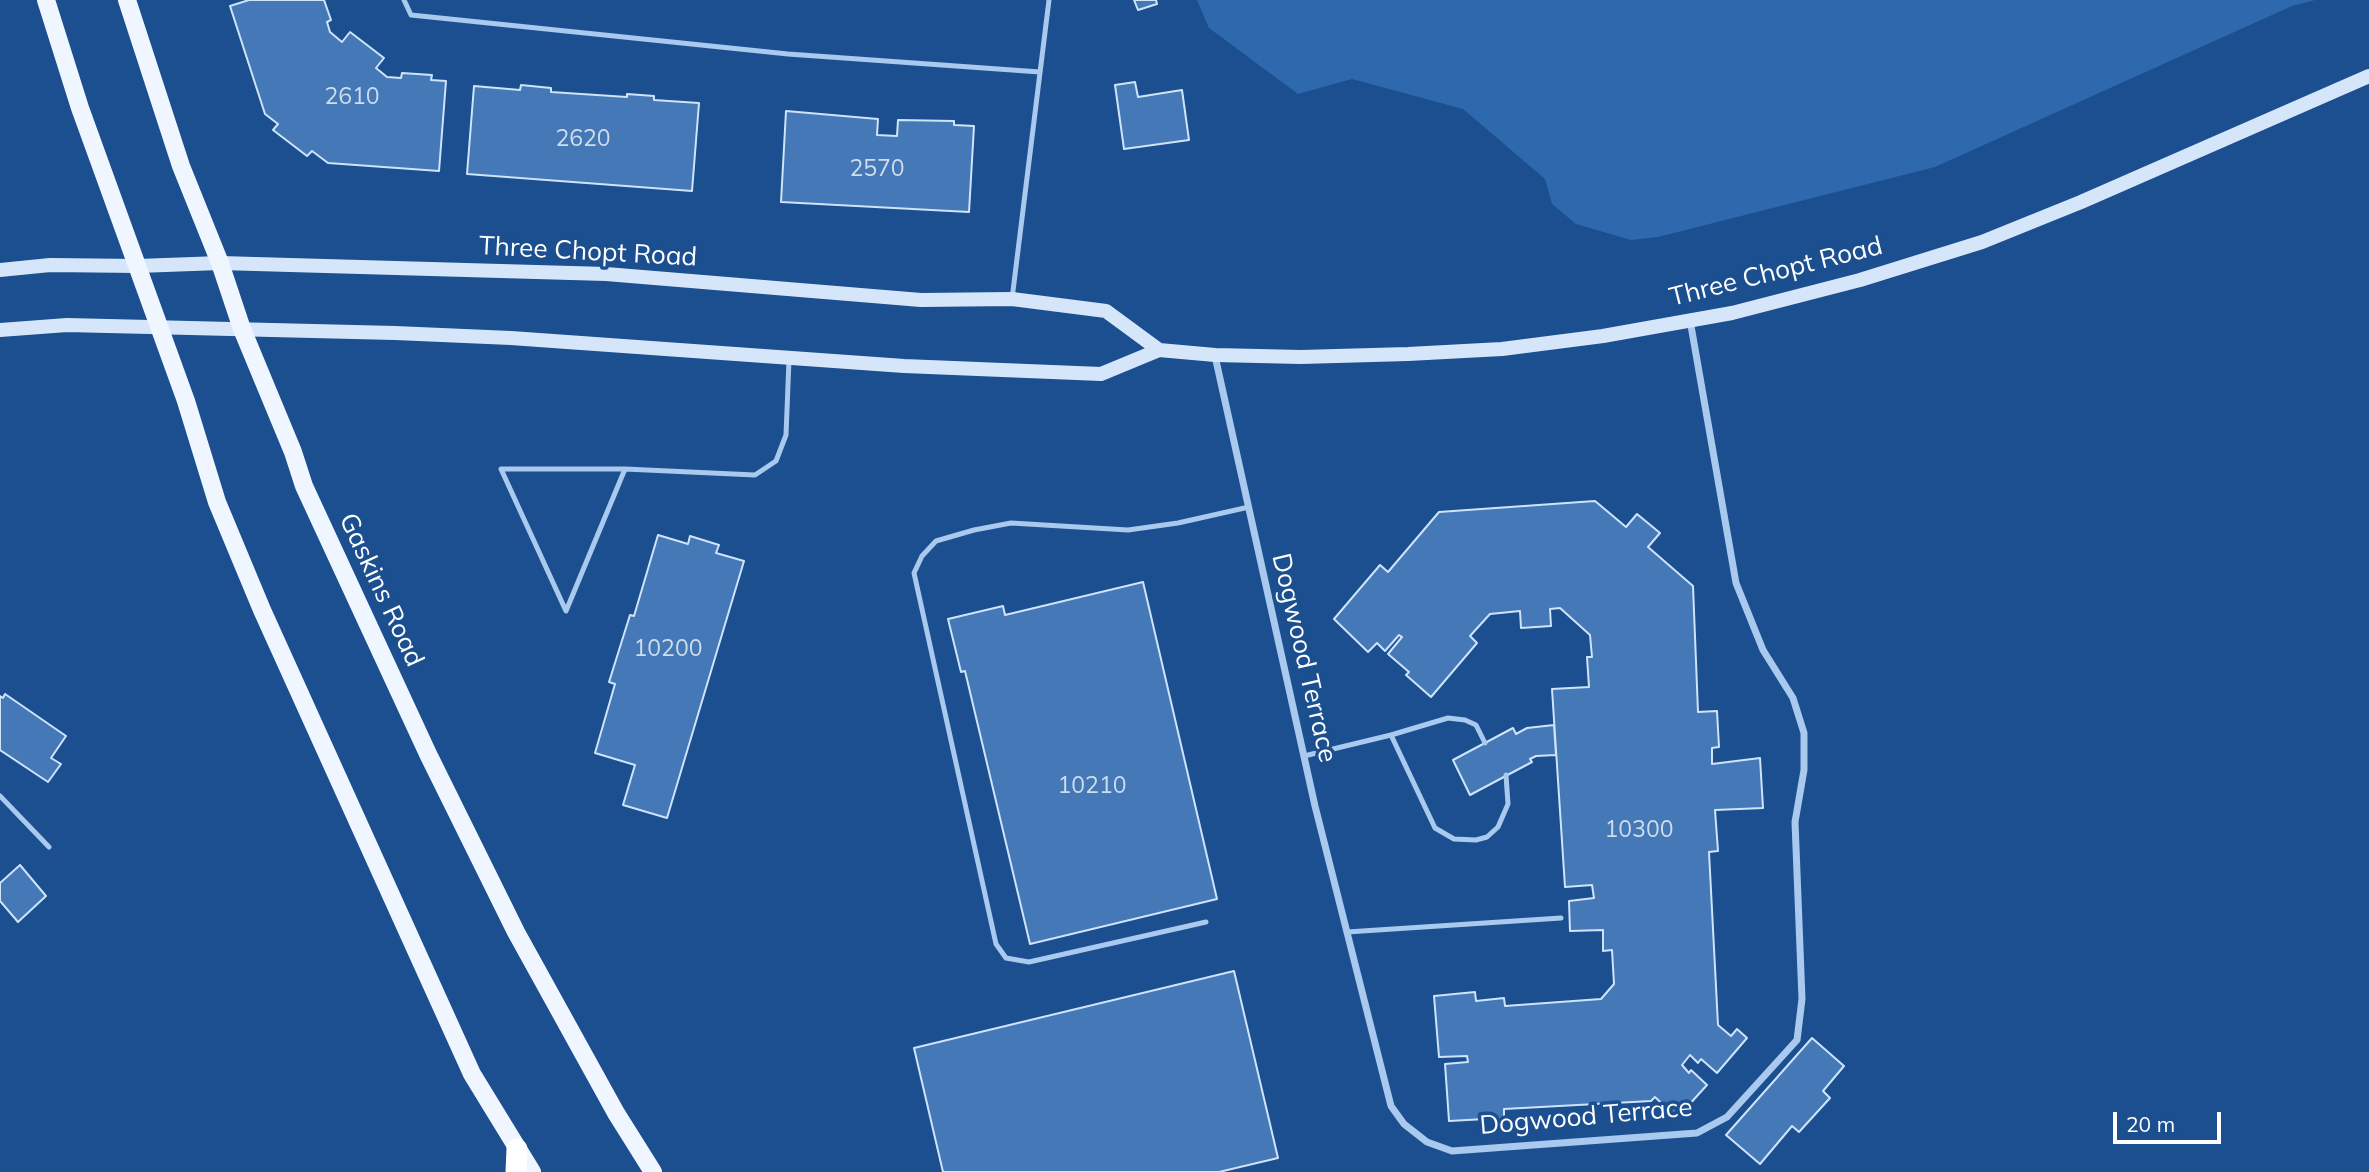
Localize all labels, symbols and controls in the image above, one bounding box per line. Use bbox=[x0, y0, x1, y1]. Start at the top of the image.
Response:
house number: 2610 bbox=[324, 83, 380, 111]
house number: 2620 bbox=[555, 125, 611, 153]
house number: 2570 bbox=[849, 155, 905, 183]
street label: Three Chopt Road bbox=[1666, 230, 1886, 314]
street label: Three Chopt Road bbox=[478, 231, 698, 273]
street label: Gaskins Road bbox=[332, 508, 430, 672]
street label: Dogwood Terrace bbox=[1265, 551, 1343, 765]
house number: 10200 bbox=[634, 635, 702, 663]
house number: 10210 bbox=[1058, 772, 1126, 800]
house number: 10300 bbox=[1605, 816, 1673, 844]
street label: Dogwood Terrace bbox=[1478, 1092, 1694, 1142]
scale bar bbox=[2117, 1098, 2226, 1142]
text: 20 m bbox=[2126, 1111, 2175, 1137]

